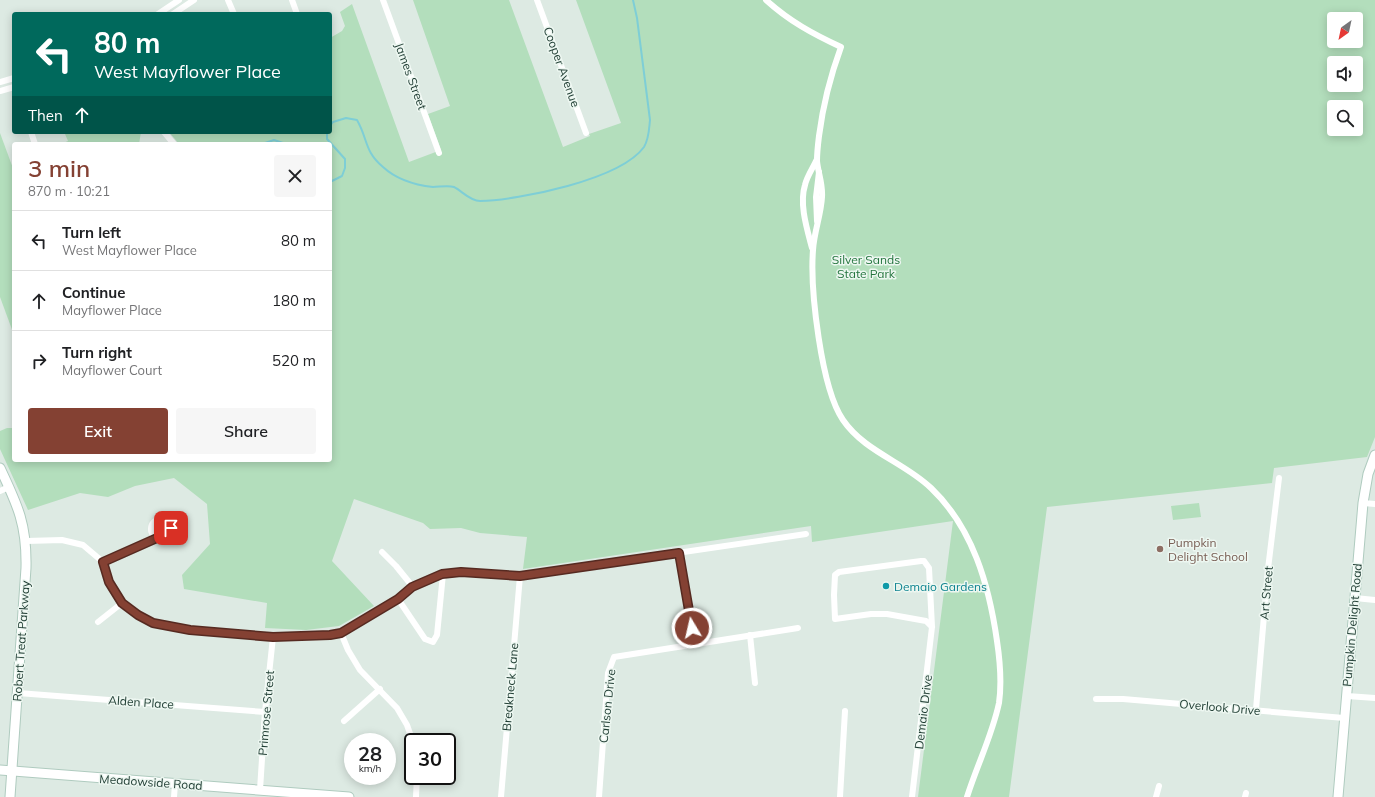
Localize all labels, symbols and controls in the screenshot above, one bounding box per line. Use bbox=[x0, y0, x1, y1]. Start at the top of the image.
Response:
north arrow bbox=[1327, 12, 1363, 48]
map controls bbox=[1327, 12, 1363, 136]
text: 80 m bbox=[94, 25, 160, 60]
street label: Cooper Avenue bbox=[540, 25, 584, 109]
icon: left bbox=[28, 28, 80, 80]
street label: James Street bbox=[392, 40, 430, 112]
button: sound bbox=[1327, 56, 1363, 92]
text: West Mayflower Place bbox=[94, 60, 281, 83]
button: search bbox=[1327, 100, 1363, 136]
icon: ahead bbox=[71, 104, 93, 126]
text: Then bbox=[28, 106, 63, 125]
text: 3 min bbox=[28, 153, 90, 183]
button: close bbox=[274, 155, 316, 197]
text: 870 m · 10:21 bbox=[28, 183, 110, 199]
text: Turn left bbox=[62, 223, 121, 242]
icon: left bbox=[28, 230, 50, 252]
text: 80 m bbox=[281, 231, 316, 250]
text: West Mayflower Place bbox=[62, 242, 197, 258]
park label: Silver Sands State Park bbox=[832, 252, 900, 281]
text: Continue bbox=[62, 283, 125, 302]
icon: ahead bbox=[28, 290, 50, 312]
text: 180 m bbox=[272, 291, 316, 310]
text: Mayflower Place bbox=[62, 302, 162, 318]
text: Turn right bbox=[62, 343, 132, 362]
icon: right bbox=[28, 350, 50, 372]
text: 520 m bbox=[272, 351, 316, 370]
text: Mayflower Court bbox=[62, 362, 162, 378]
button: Exit bbox=[28, 408, 168, 454]
button: Share bbox=[176, 408, 316, 454]
pin bbox=[154, 511, 188, 545]
icon: arrive bbox=[160, 517, 182, 539]
place label: Pumpkin Delight School bbox=[1168, 535, 1248, 564]
marker: Pumpkin Delight School bbox=[1155, 544, 1165, 554]
street label: Pumpkin Delight Road bbox=[1339, 563, 1365, 687]
street label: Art Street bbox=[1256, 565, 1276, 621]
street label: Robert Treat Parkway bbox=[9, 579, 33, 702]
place label: Demaio Gardens bbox=[894, 579, 987, 594]
marker: Demaio Gardens bbox=[881, 581, 891, 591]
position arrow bbox=[671, 607, 713, 649]
street label: Breakneck Lane bbox=[499, 642, 521, 732]
street label: Carlson Drive bbox=[596, 668, 618, 744]
street label: Primrose Street bbox=[255, 670, 277, 756]
street label: Demaio Drive bbox=[911, 674, 935, 750]
street label: Alden Place bbox=[108, 692, 174, 712]
street label: Overlook Drive bbox=[1179, 696, 1261, 718]
speed limit sign: 30 bbox=[404, 733, 456, 785]
text: 28 bbox=[358, 741, 382, 766]
text: km/h bbox=[359, 762, 381, 775]
street label: Meadowside Road bbox=[99, 771, 203, 793]

